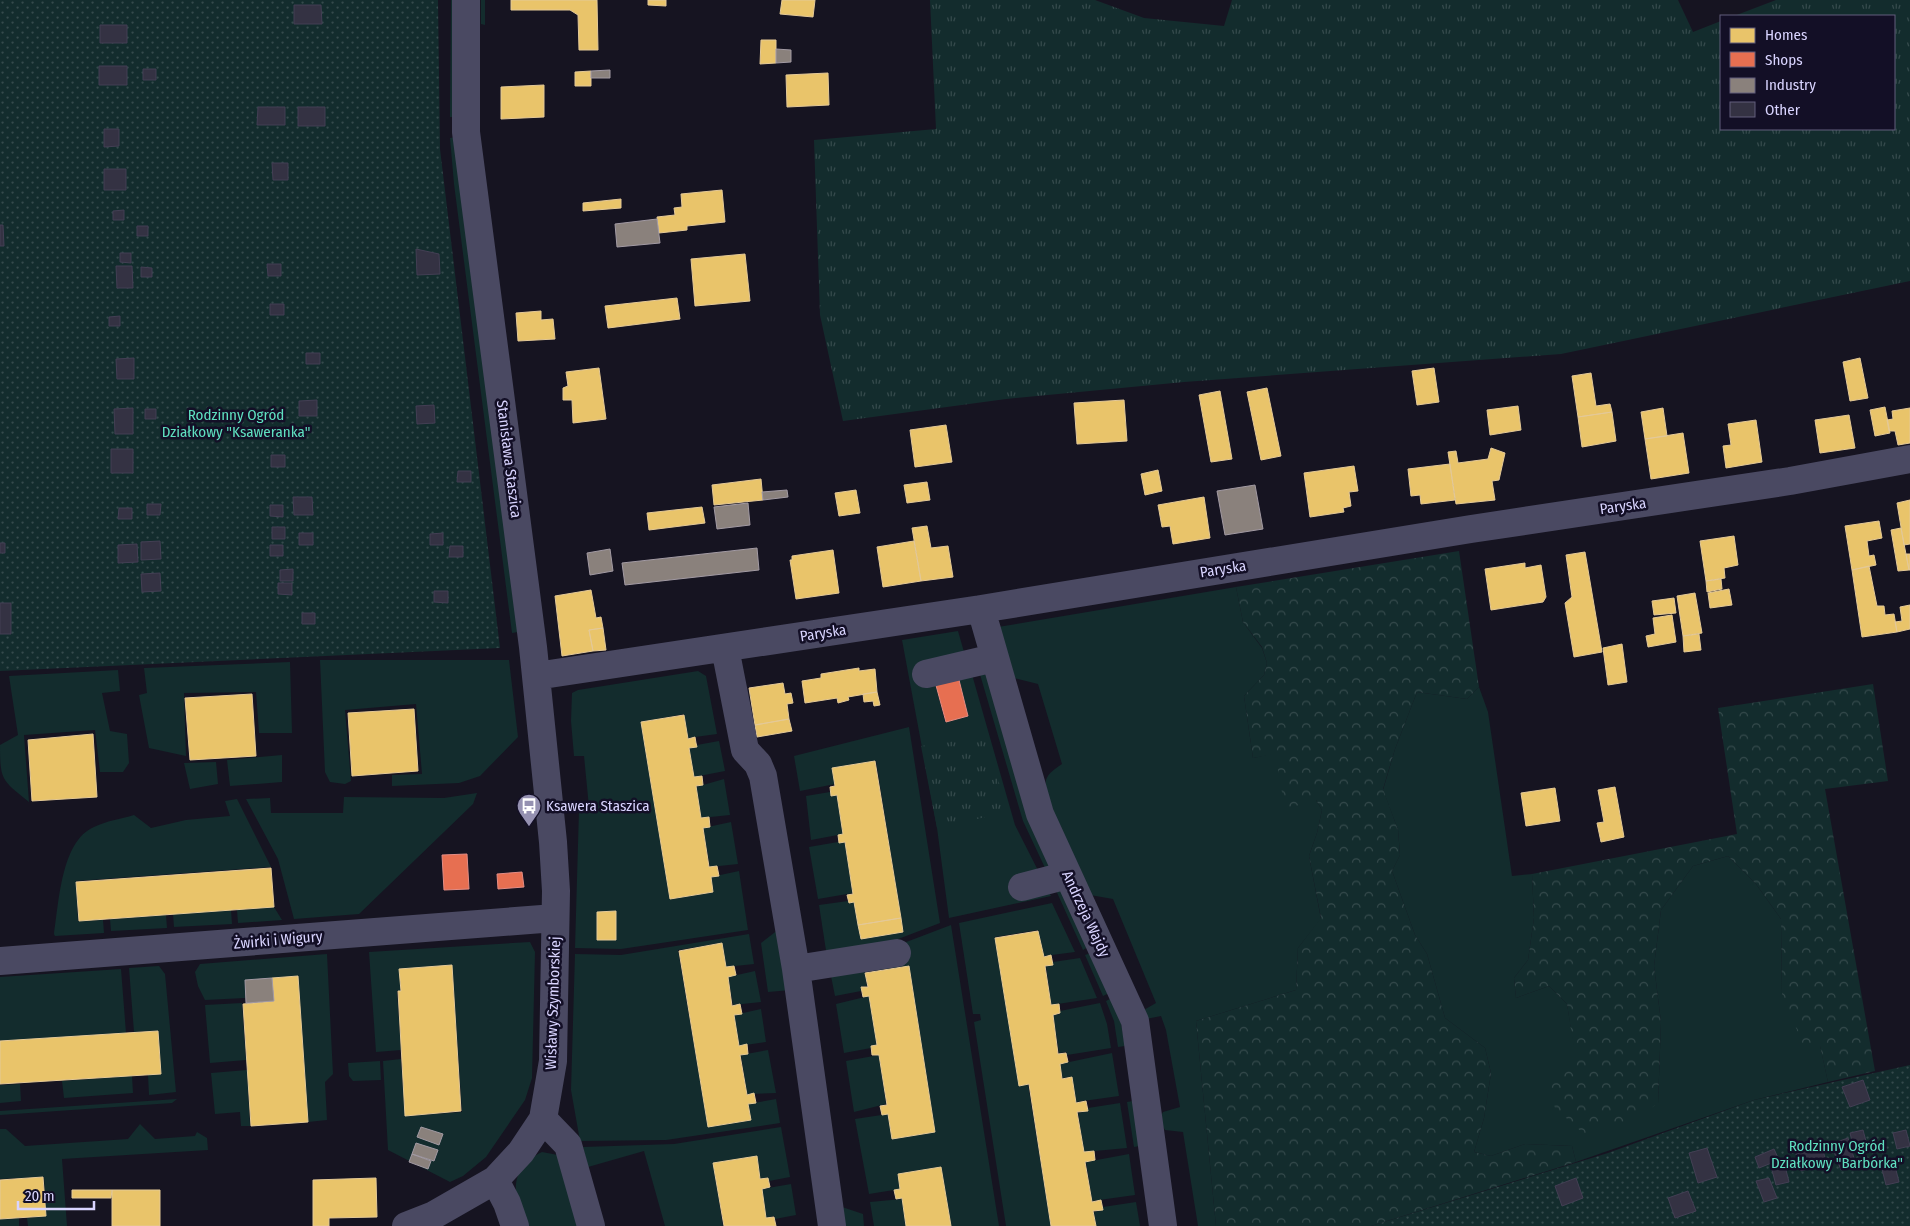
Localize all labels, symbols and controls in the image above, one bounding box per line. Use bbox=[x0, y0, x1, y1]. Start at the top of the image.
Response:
legend bbox=[1720, 15, 1895, 130]
text: Homes bbox=[1765, 26, 1807, 44]
text: Shops bbox=[1765, 51, 1803, 69]
text: Industry bbox=[1765, 76, 1816, 94]
text: Other bbox=[1765, 101, 1801, 119]
street label: Stanisława Staszica bbox=[493, 399, 525, 519]
park label: Rodzinny Ogród Działkowy "Ksaweranka" bbox=[162, 406, 310, 441]
street label: Paryska bbox=[1599, 494, 1647, 518]
street label: Paryska bbox=[1198, 556, 1248, 582]
street label: Paryska bbox=[798, 620, 848, 646]
bus stop icon: Ksawera Staszica bbox=[516, 793, 542, 827]
place label: Ksawera Staszica bbox=[546, 797, 650, 815]
street label: Andrzeja Wajdy bbox=[1058, 868, 1114, 960]
street label: Żwirki i Wigury bbox=[233, 927, 323, 953]
street label: Wisławy Szymborskiej bbox=[542, 936, 564, 1070]
park label: Rodzinny Ogród Działkowy "Barbórka" bbox=[1771, 1137, 1903, 1172]
scale bar bbox=[18, 1178, 94, 1210]
text: 20 m bbox=[25, 1187, 55, 1205]

